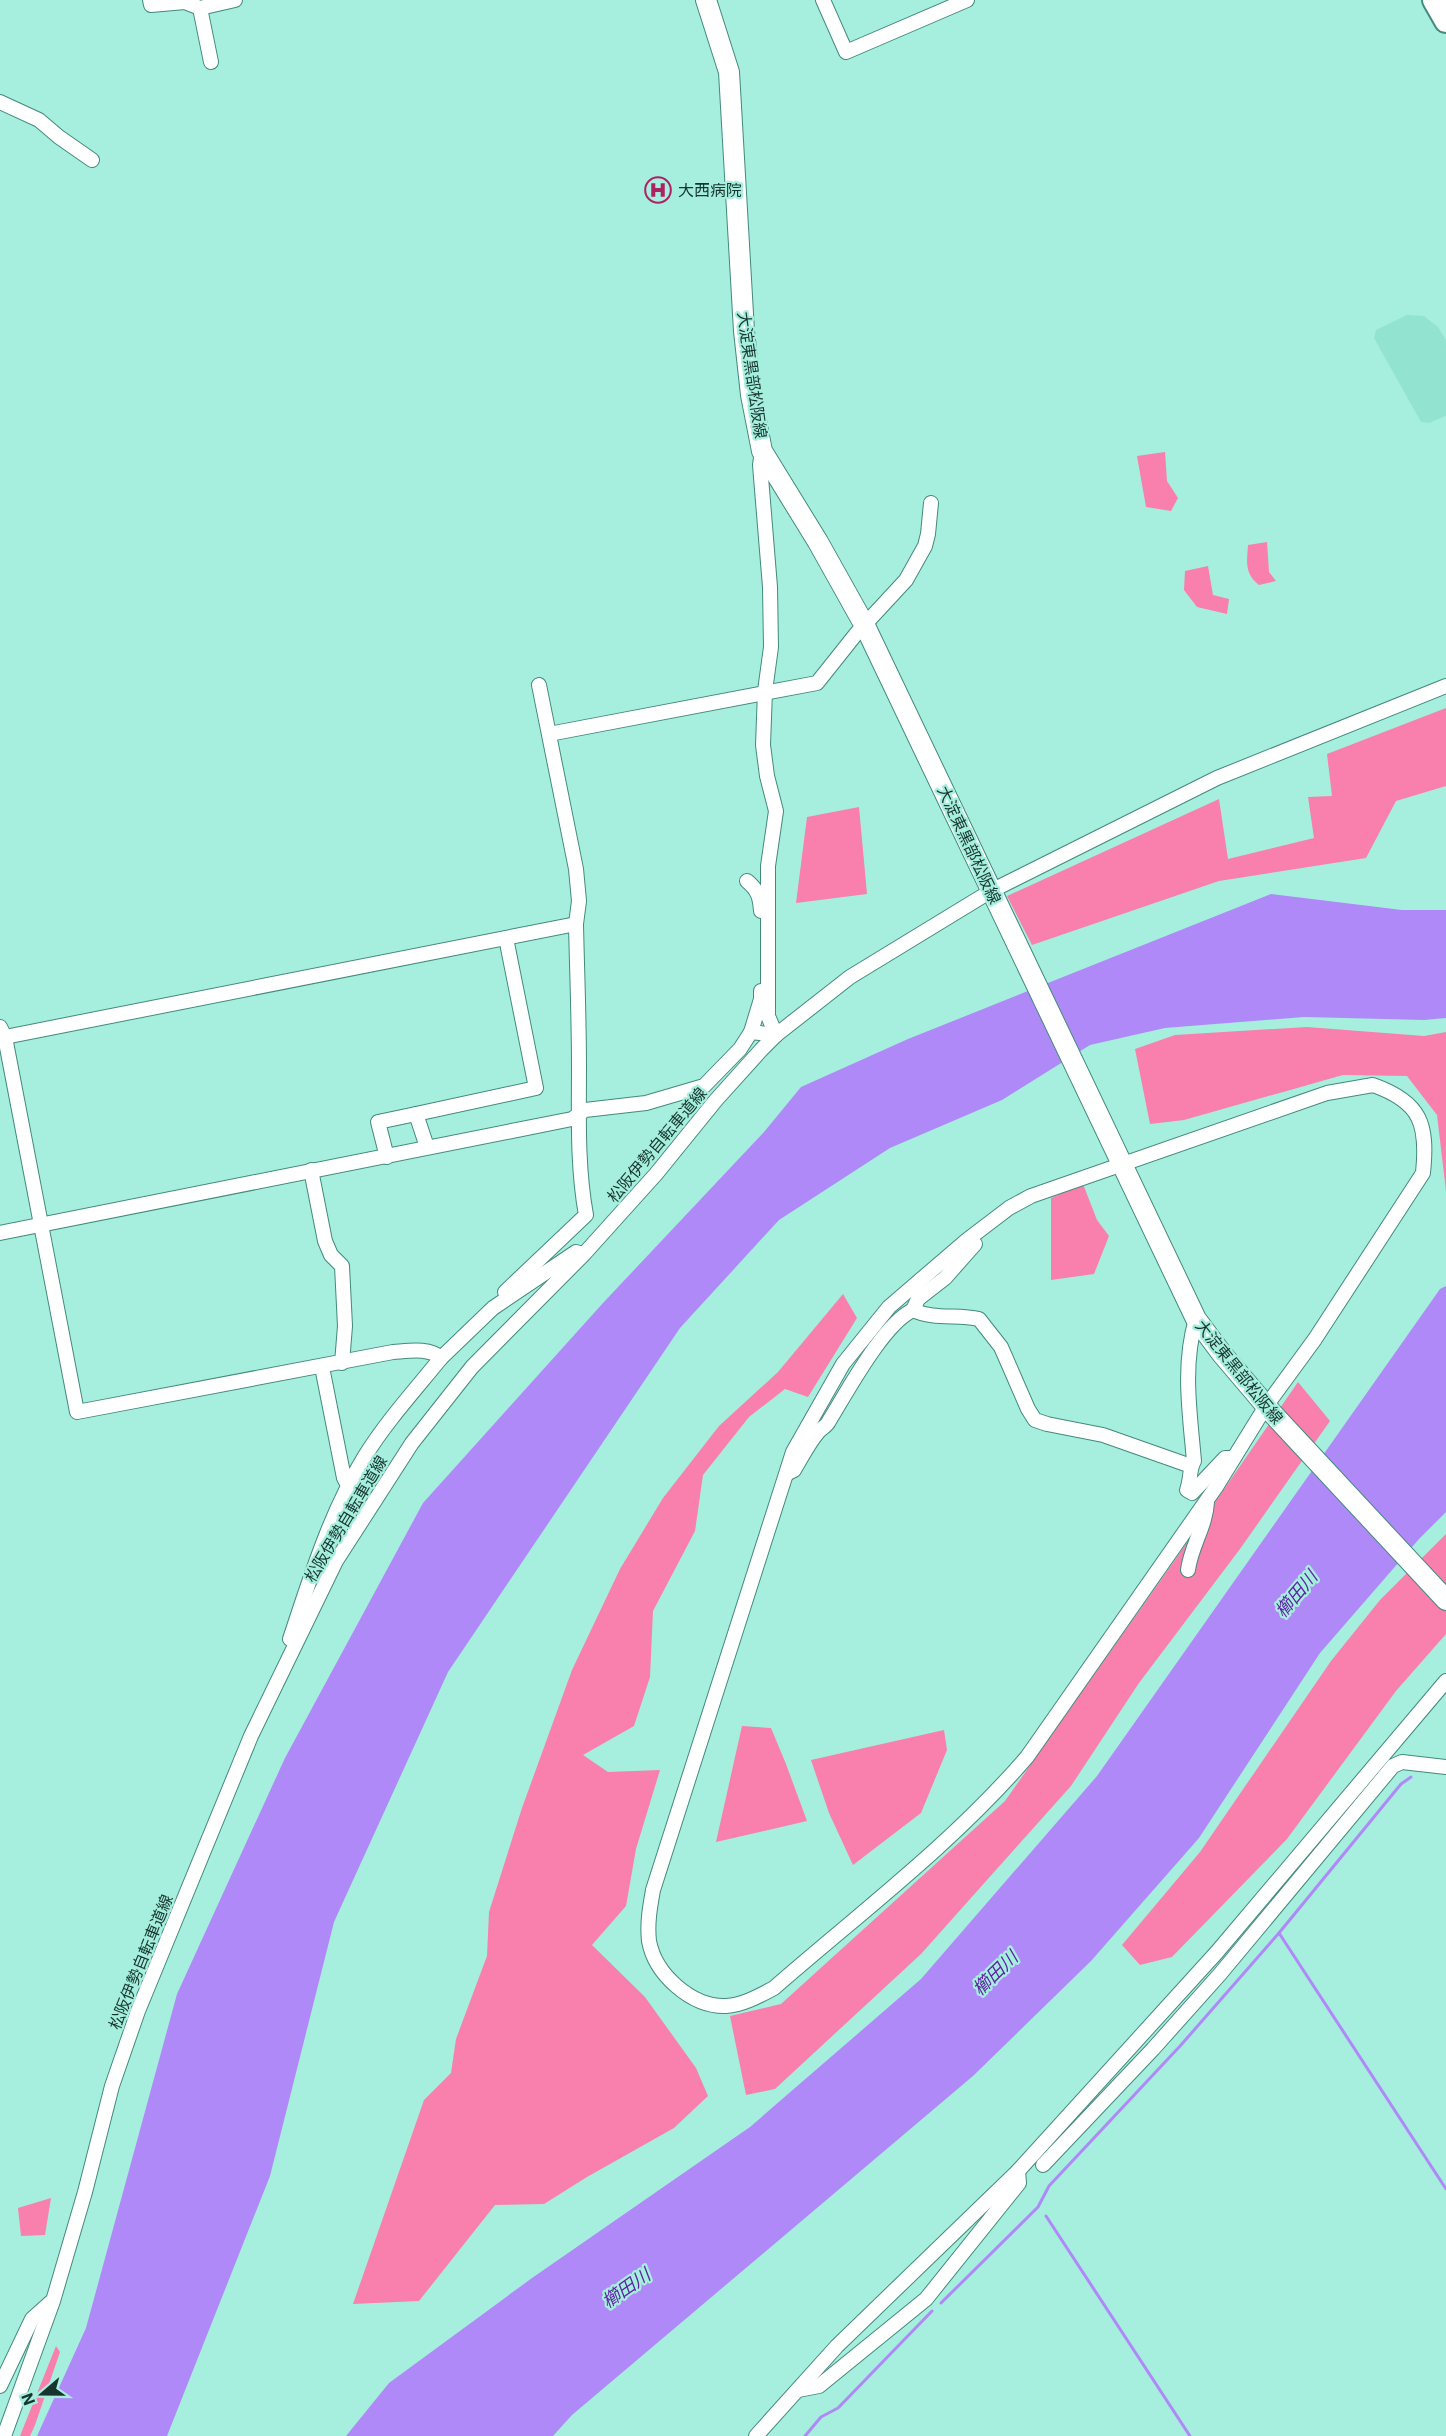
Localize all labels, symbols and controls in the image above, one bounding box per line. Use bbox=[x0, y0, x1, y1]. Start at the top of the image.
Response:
hospital icon: 大西病院 bbox=[643, 175, 673, 205]
place label: 大西病院 bbox=[678, 181, 742, 200]
street label: 大淀東黒部松阪線 bbox=[734, 310, 770, 440]
street label: 大淀東黒部松阪線 bbox=[933, 783, 1005, 907]
street label: 松阪伊勢自転車道線 bbox=[603, 1084, 711, 1206]
street label: 大淀東黒部松阪線 bbox=[1191, 1316, 1287, 1428]
street label: 松阪伊勢自転車道線 bbox=[301, 1452, 391, 1586]
water label: 櫛田川 bbox=[1271, 1565, 1323, 1621]
street label: 松阪伊勢自転車道線 bbox=[105, 1892, 177, 2032]
water label: 櫛田川 bbox=[968, 1945, 1023, 1999]
water label: 櫛田川 bbox=[598, 2263, 656, 2312]
north arrow bbox=[12, 2364, 72, 2424]
text: N bbox=[18, 2390, 39, 2408]

